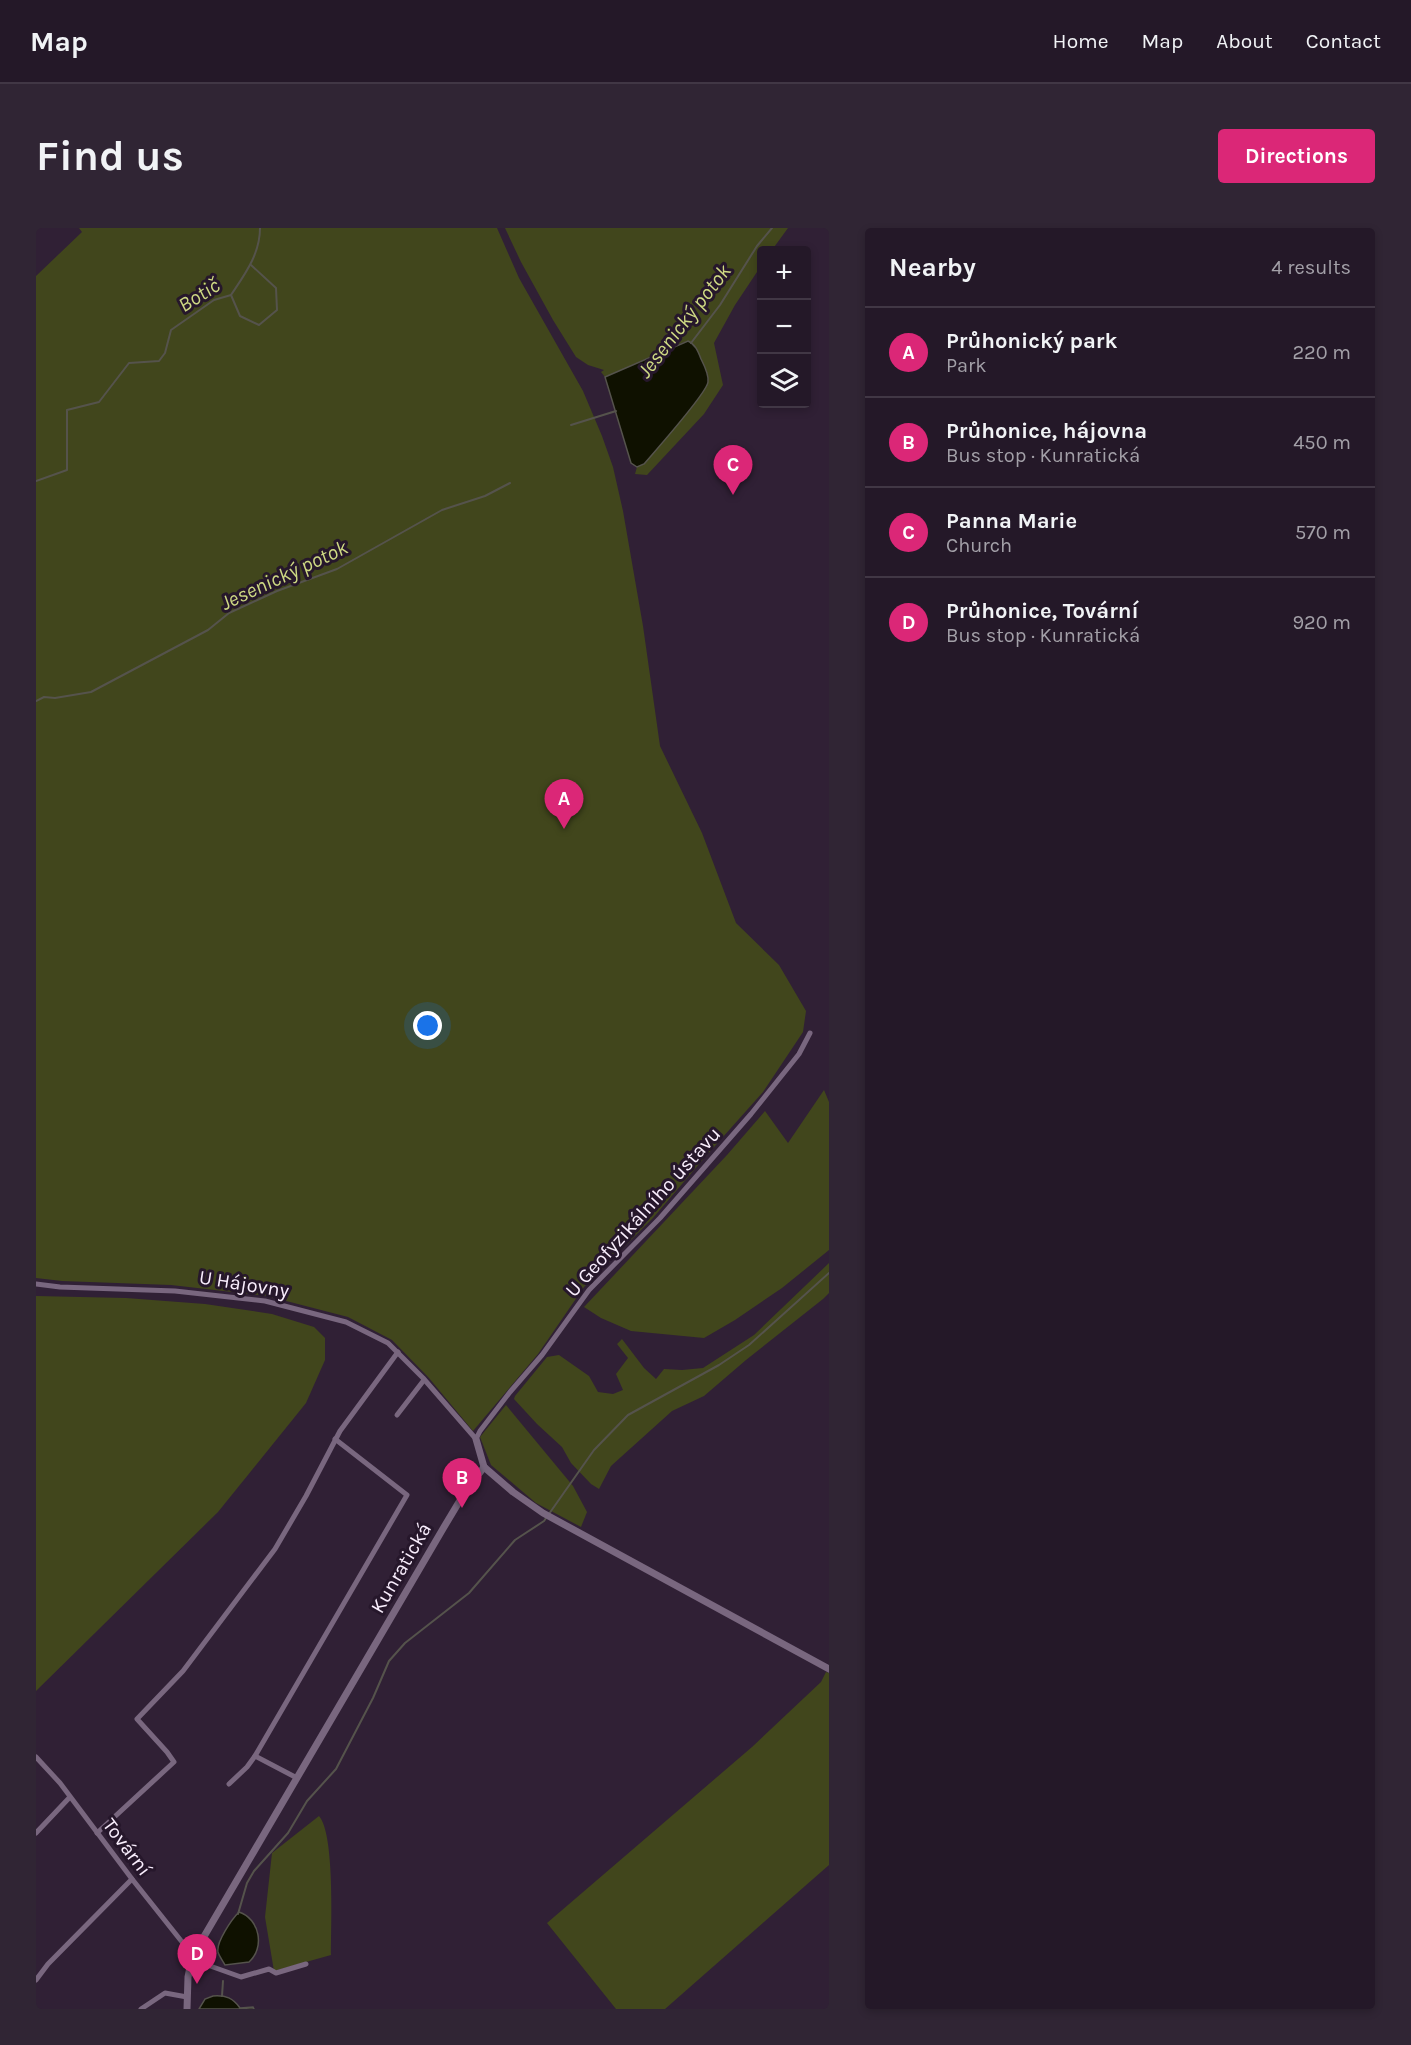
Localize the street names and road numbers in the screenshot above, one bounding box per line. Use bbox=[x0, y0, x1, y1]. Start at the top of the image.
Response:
street label: U Geofyzikálního ústavu bbox=[561, 1122, 725, 1302]
street label: U Hájovny bbox=[197, 1266, 291, 1302]
street label: Kunratická bbox=[366, 1519, 436, 1617]
street label: Tovární bbox=[98, 1814, 156, 1880]

